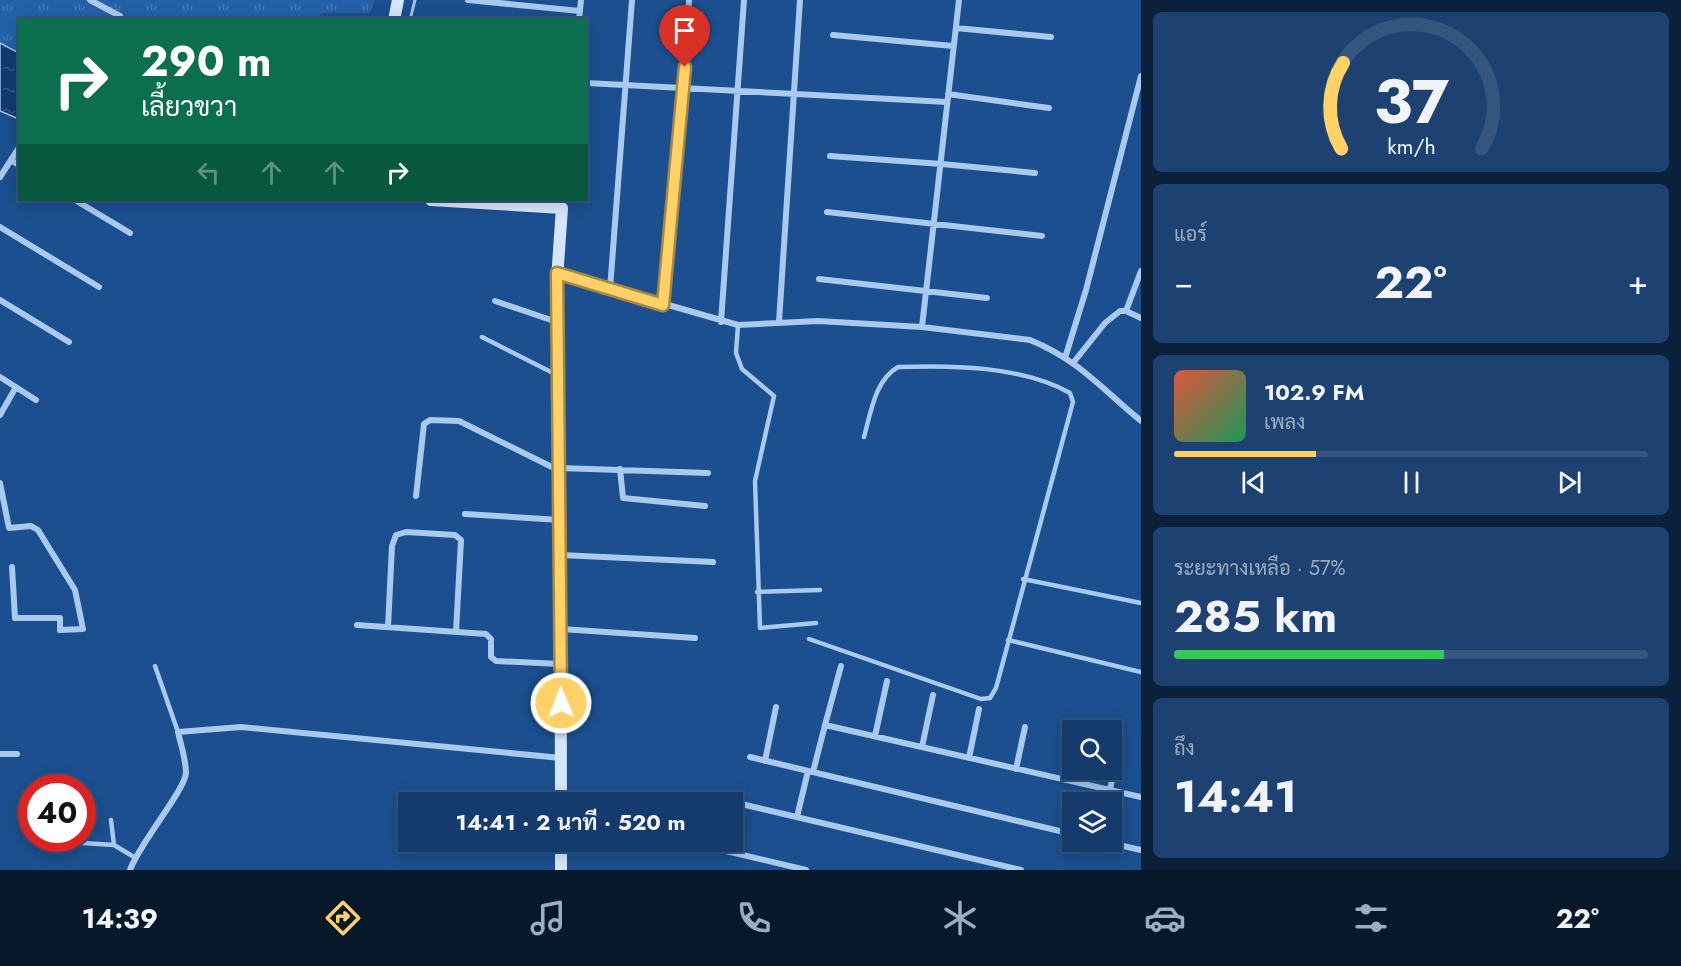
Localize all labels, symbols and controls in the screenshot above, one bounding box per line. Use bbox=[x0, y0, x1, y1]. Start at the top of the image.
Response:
pin bbox=[659, 5, 710, 67]
icon: arrive bbox=[668, 14, 701, 47]
text: 290 m bbox=[141, 31, 272, 92]
icon: right bbox=[42, 42, 120, 120]
text: 37 bbox=[1373, 56, 1449, 146]
text: เลี้ยวขวา bbox=[141, 87, 237, 126]
text: km/h bbox=[1387, 131, 1435, 162]
icon: left bbox=[192, 156, 225, 189]
icon: ahead bbox=[255, 156, 288, 189]
icon: ahead bbox=[318, 156, 351, 189]
icon: right bbox=[381, 156, 414, 189]
text: แอร์ bbox=[1174, 220, 1207, 249]
text: 22° bbox=[1374, 250, 1447, 315]
text: − bbox=[1174, 259, 1193, 306]
text: + bbox=[1628, 259, 1648, 306]
text: 102.9 FM bbox=[1264, 376, 1364, 408]
text: เพลง bbox=[1264, 408, 1305, 437]
icon: previous bbox=[1237, 466, 1270, 499]
icon: pause bbox=[1395, 466, 1428, 499]
icon: next bbox=[1553, 466, 1586, 499]
text: ระยะทางเหลือ · 57% bbox=[1174, 554, 1345, 583]
text: 285 km bbox=[1174, 584, 1337, 649]
position arrow bbox=[529, 671, 593, 735]
map controls bbox=[1062, 720, 1122, 852]
button: search bbox=[1062, 720, 1122, 780]
text: ถึง bbox=[1174, 734, 1195, 763]
text: 14:41 bbox=[1174, 764, 1297, 829]
speed limit sign: 40 bbox=[18, 774, 96, 852]
button: layers bbox=[1062, 792, 1122, 852]
text: 14:41 · 2 นาที · 520 m bbox=[455, 806, 686, 838]
icon: directions bbox=[322, 897, 364, 939]
icon: music bbox=[527, 897, 569, 939]
icon: phone bbox=[733, 897, 775, 939]
icon: climate bbox=[939, 897, 981, 939]
icon: car bbox=[1144, 897, 1186, 939]
icon: filters bbox=[1350, 897, 1392, 939]
text: 14:39 bbox=[82, 899, 158, 938]
text: 22° bbox=[1556, 899, 1599, 938]

